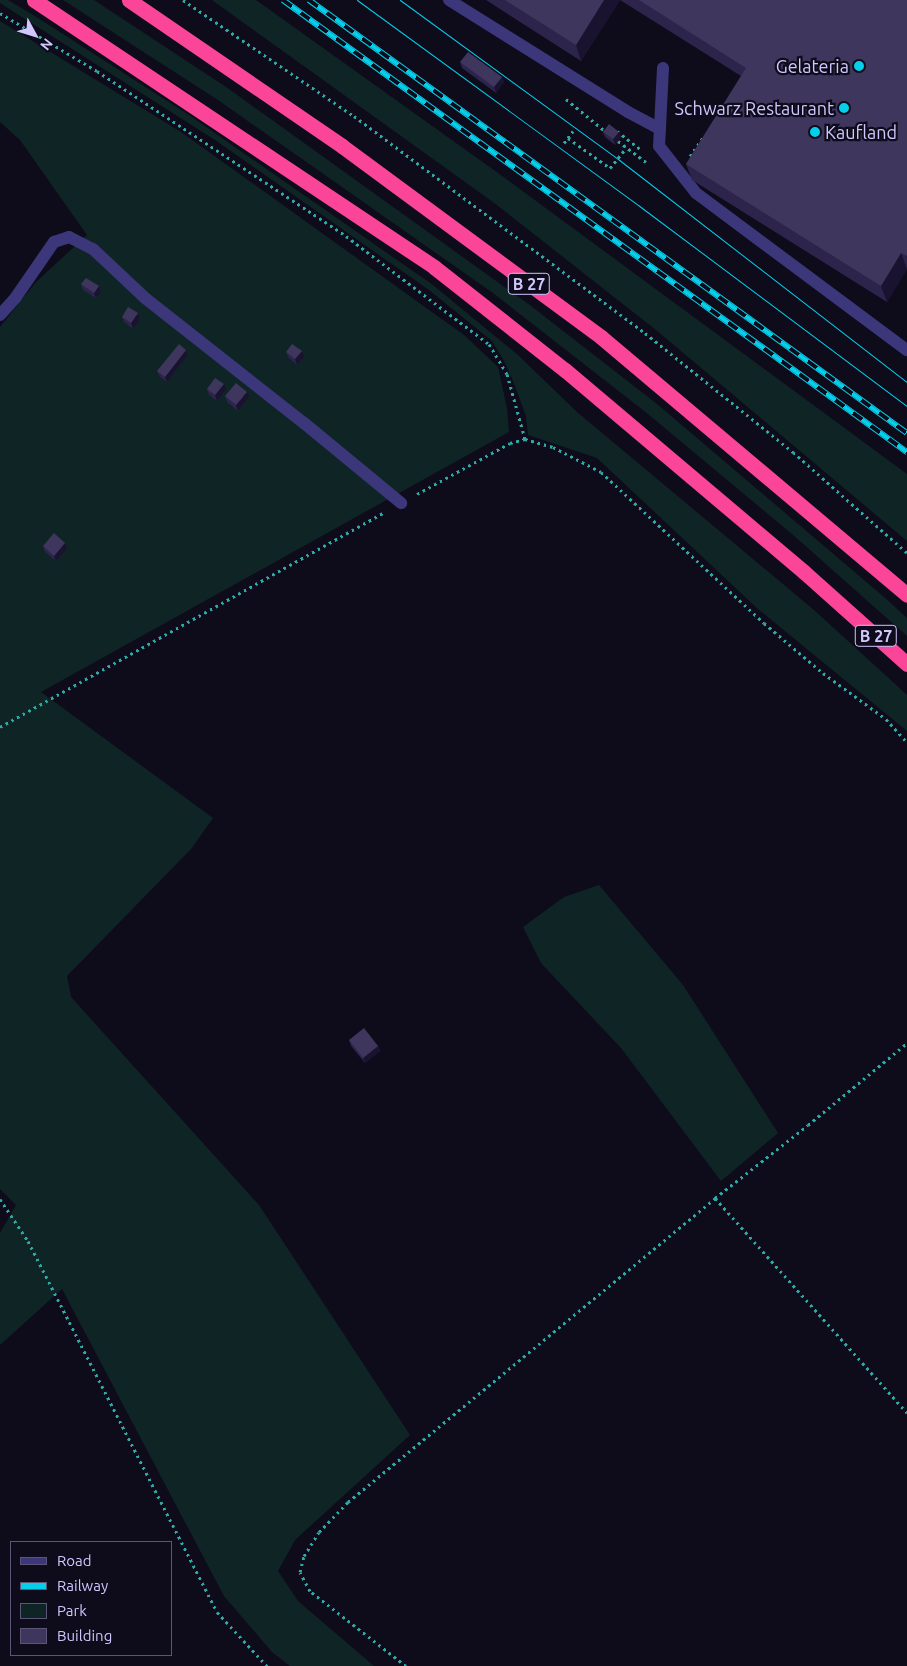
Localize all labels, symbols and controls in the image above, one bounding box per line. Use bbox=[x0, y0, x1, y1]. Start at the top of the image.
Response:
north arrow bbox=[10, 10, 60, 60]
text: N bbox=[37, 35, 56, 54]
place label: Gelateria bbox=[776, 55, 849, 77]
marker: Gelateria bbox=[853, 60, 865, 72]
place label: Schwarz Restaurant bbox=[675, 97, 834, 119]
marker: Schwarz Restaurant bbox=[838, 102, 850, 114]
place label: Kaufland bbox=[825, 121, 897, 143]
marker: Kaufland bbox=[809, 126, 821, 138]
road number: B 27 bbox=[508, 270, 550, 298]
road number: B 27 bbox=[855, 622, 897, 650]
legend bbox=[10, 1541, 172, 1656]
text: Road bbox=[57, 1552, 92, 1569]
text: Railway bbox=[57, 1577, 108, 1594]
text: Park bbox=[57, 1602, 87, 1619]
text: Building bbox=[57, 1627, 112, 1644]

